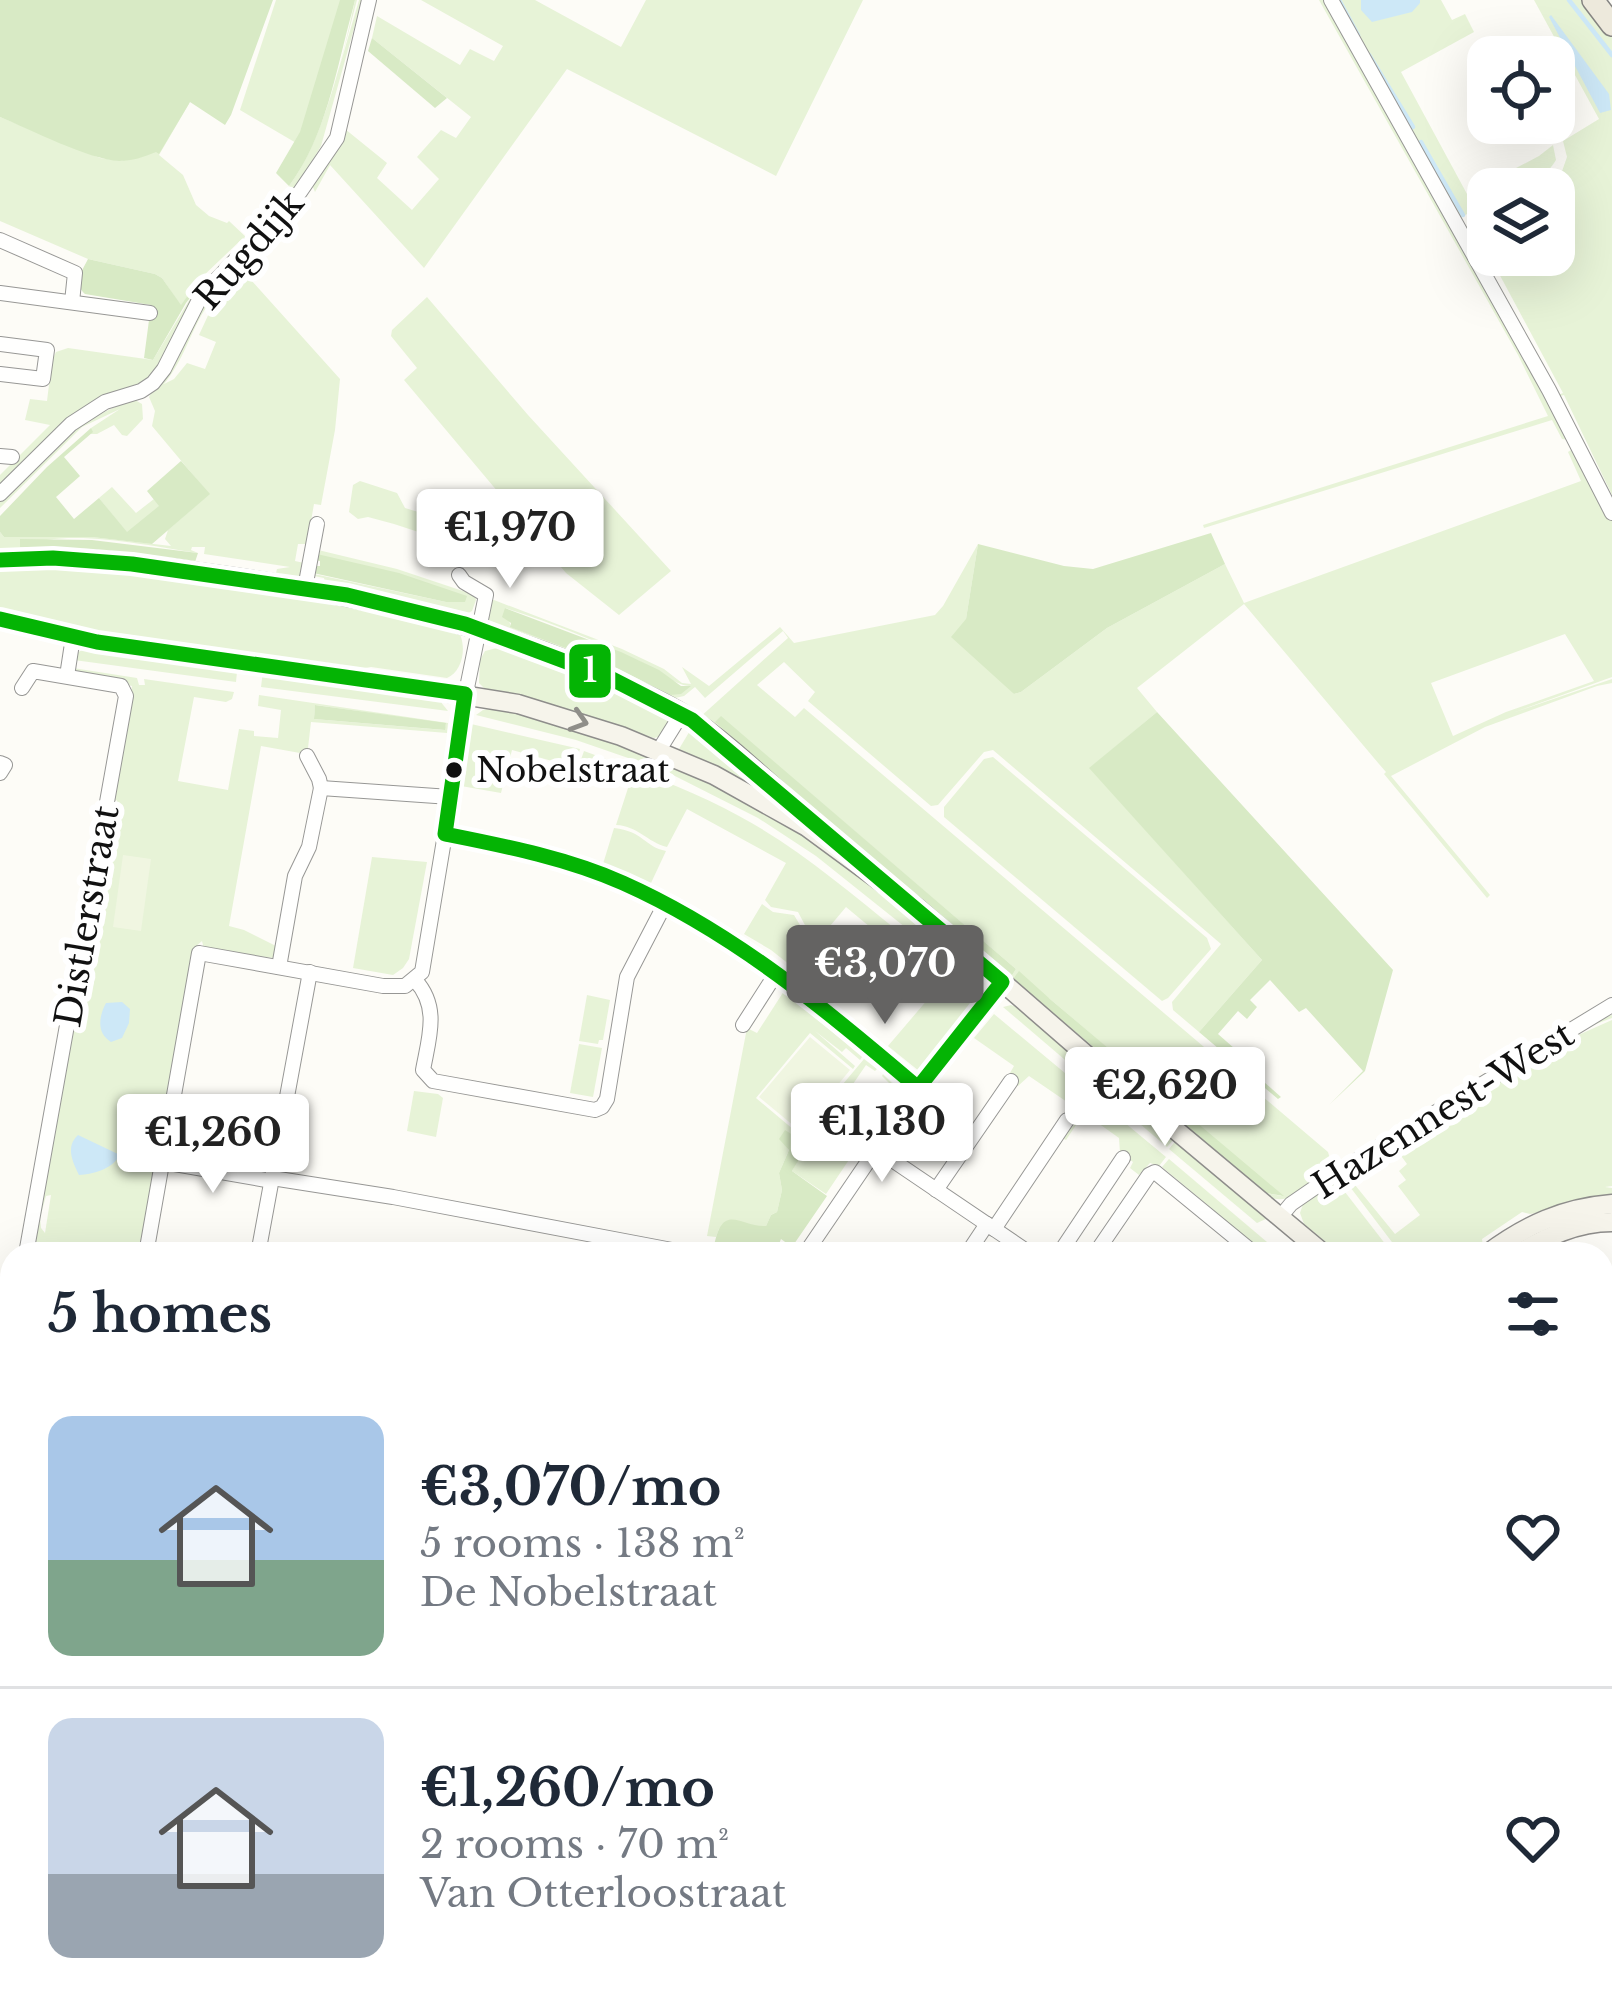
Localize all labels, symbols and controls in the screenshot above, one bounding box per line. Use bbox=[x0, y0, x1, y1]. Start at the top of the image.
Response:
map controls bbox=[1467, 36, 1575, 276]
button: locate bbox=[1467, 36, 1575, 144]
button: layers bbox=[1467, 168, 1575, 276]
street label: Rugdijk bbox=[185, 181, 313, 319]
pin: €1,970 bbox=[412, 489, 608, 591]
text: €1,970 bbox=[444, 503, 576, 552]
line badge: 1 bbox=[567, 642, 613, 700]
text: 1 bbox=[583, 650, 597, 691]
one-way arrow bbox=[568, 707, 589, 732]
place label: Nobelstraat bbox=[476, 750, 670, 791]
marker: Nobelstraat bbox=[443, 759, 465, 781]
street label: Distlerstraat bbox=[45, 801, 129, 1030]
pin: €3,070 bbox=[787, 925, 983, 1027]
text: €3,070 bbox=[813, 939, 957, 988]
street label: Hazennest-West bbox=[1304, 1011, 1582, 1208]
pin: €2,620 bbox=[1067, 1047, 1263, 1149]
text: €2,620 bbox=[1092, 1061, 1238, 1110]
pin: €1,130 bbox=[784, 1083, 980, 1185]
pin: €1,260 bbox=[115, 1094, 311, 1196]
text: €1,130 bbox=[818, 1097, 946, 1146]
text: €1,260 bbox=[144, 1108, 282, 1157]
icon: filters bbox=[1500, 1281, 1566, 1347]
text: 5 homes bbox=[48, 1283, 272, 1346]
text: €3,070/mo bbox=[420, 1456, 721, 1519]
icon: home bbox=[144, 1464, 288, 1608]
icon: heart bbox=[1500, 1503, 1566, 1569]
text: 5 rooms · 138 m² bbox=[420, 1519, 745, 1568]
text: De Nobelstraat bbox=[420, 1568, 717, 1617]
text: €1,260/mo bbox=[420, 1757, 715, 1820]
icon: home bbox=[144, 1766, 288, 1910]
icon: heart bbox=[1500, 1805, 1566, 1871]
text: 2 rooms · 70 m² bbox=[420, 1820, 729, 1869]
text: Van Otterloostraat bbox=[420, 1869, 787, 1918]

